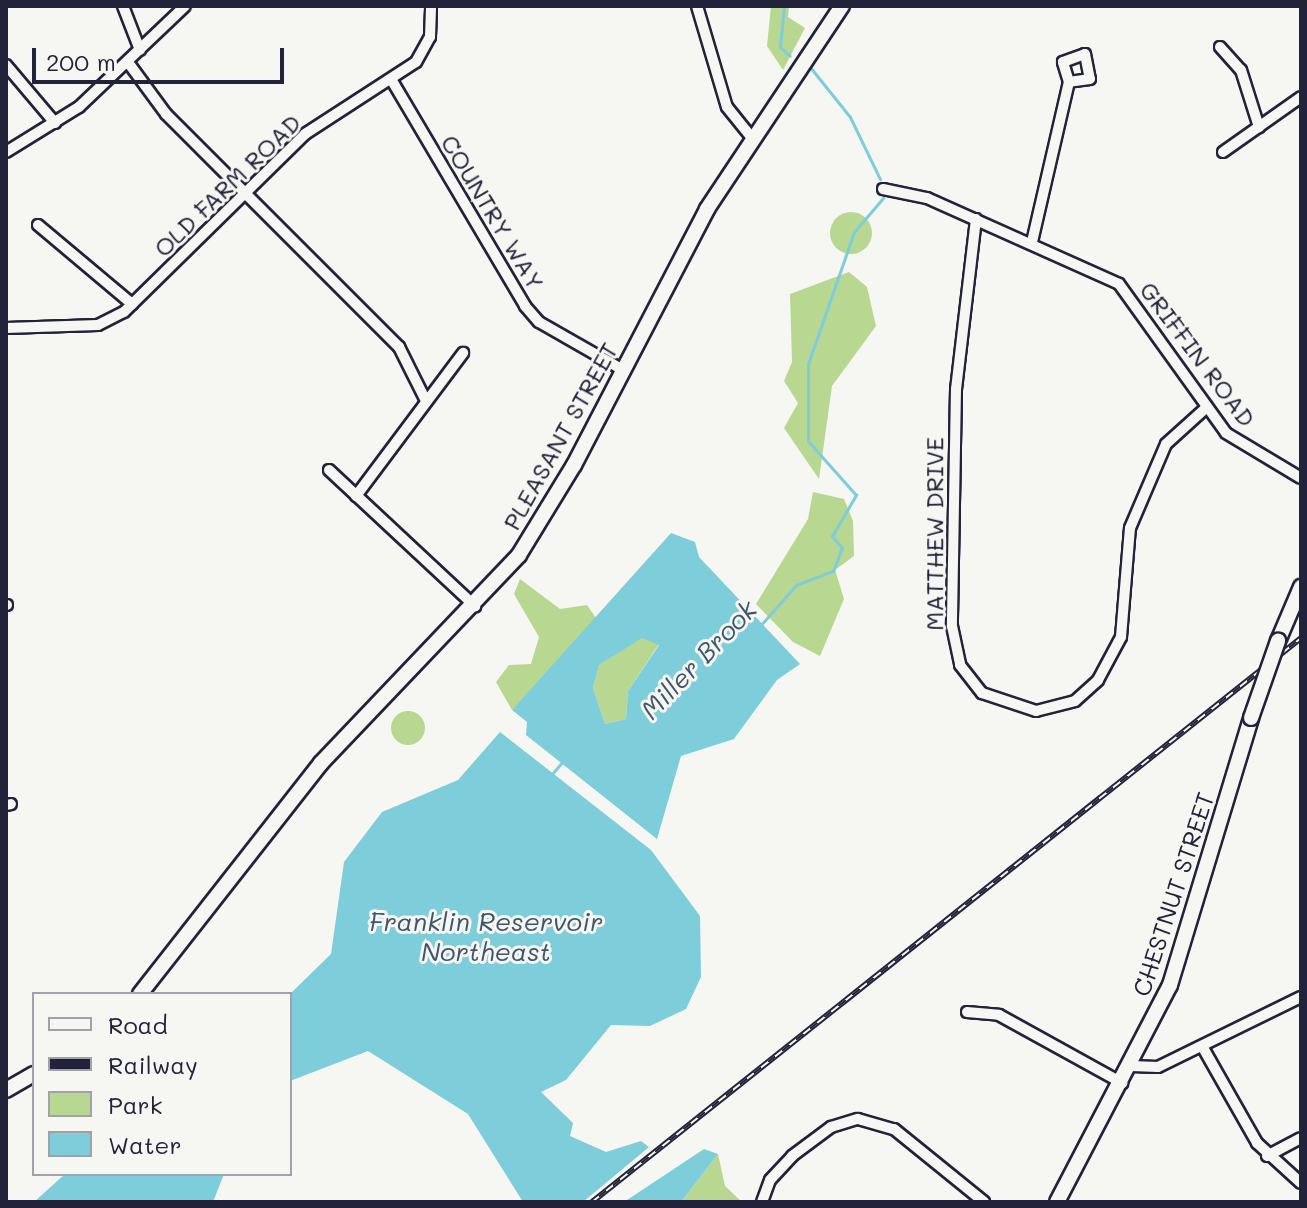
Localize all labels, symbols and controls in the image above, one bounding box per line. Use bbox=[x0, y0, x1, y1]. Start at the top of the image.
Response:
scale bar bbox=[36, 32, 288, 82]
text: 200 m bbox=[46, 46, 116, 77]
street label: OLD FARM ROAD bbox=[148, 108, 306, 262]
street label: COUNTRY WAY bbox=[435, 129, 551, 295]
street label: GRIFFIN ROAD bbox=[1134, 276, 1262, 432]
street label: PLEASANT STREET bbox=[497, 337, 623, 535]
street label: MATTHEW DRIVE bbox=[920, 437, 948, 631]
water label: Miller Brook bbox=[635, 594, 763, 726]
street label: CHESTNUT STREET bbox=[1126, 788, 1220, 1000]
water label: Franklin Reservoir Northeast bbox=[369, 906, 603, 968]
legend bbox=[32, 992, 292, 1176]
text: Road bbox=[108, 1009, 168, 1040]
text: Railway bbox=[108, 1049, 198, 1080]
text: Park bbox=[108, 1089, 162, 1120]
text: Water bbox=[108, 1129, 182, 1160]

